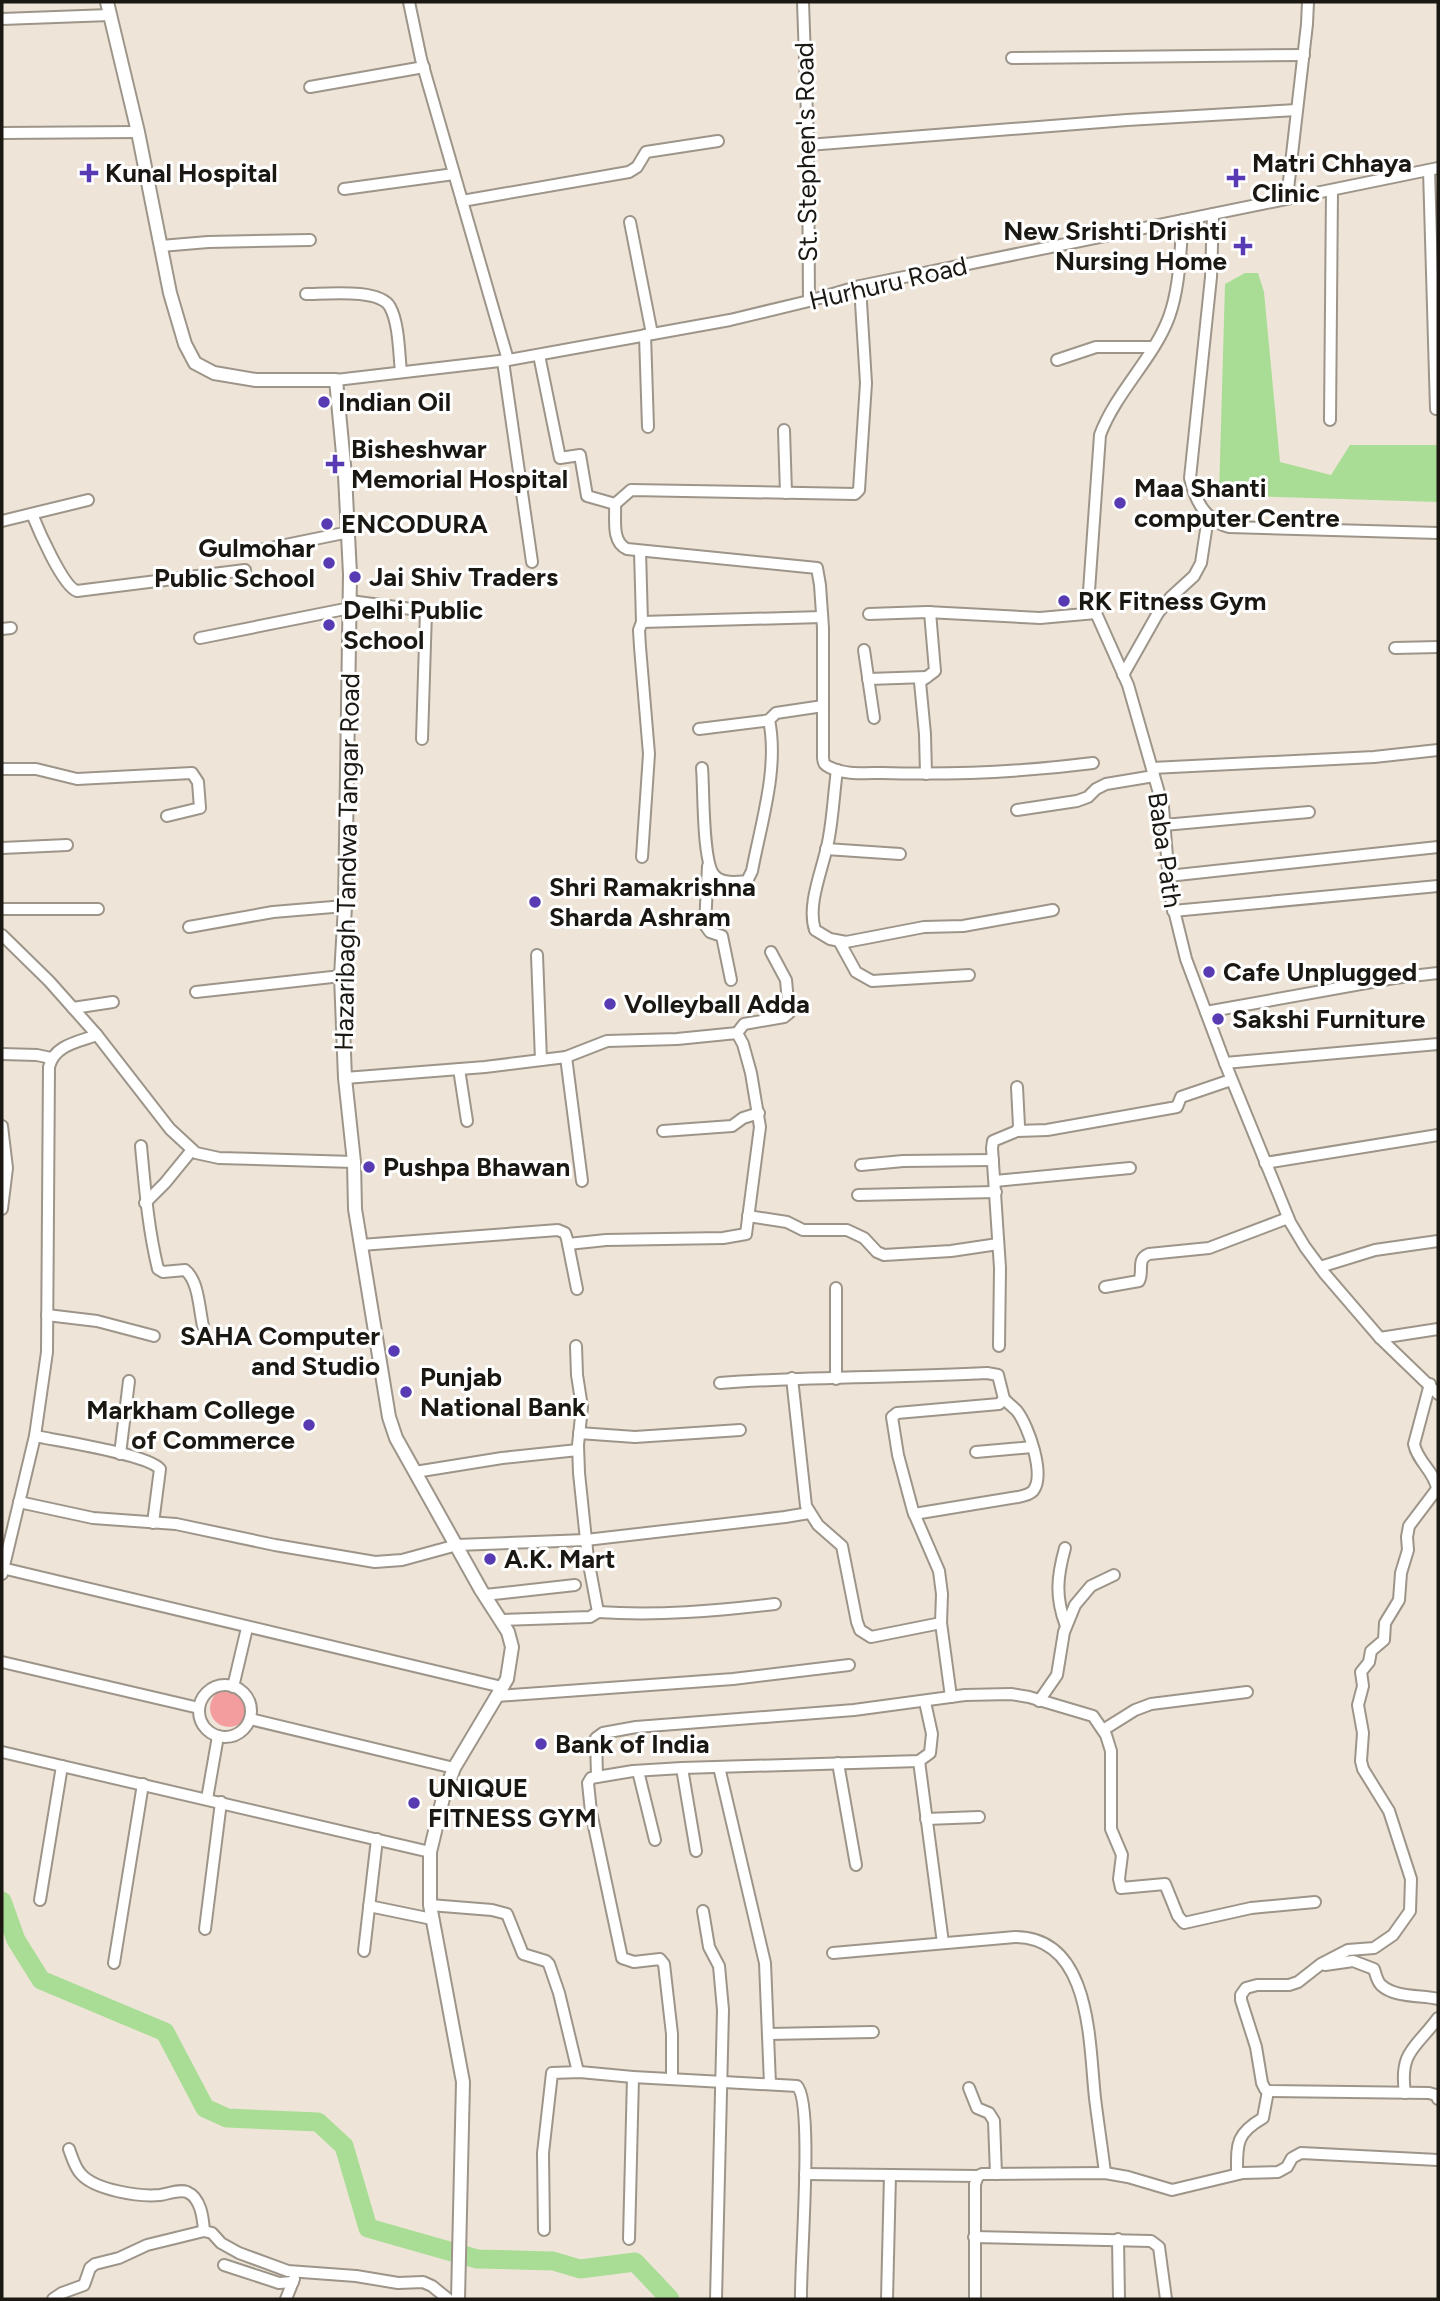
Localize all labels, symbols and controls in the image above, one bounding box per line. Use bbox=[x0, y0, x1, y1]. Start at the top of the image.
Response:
street label: St. Stephen's Road bbox=[788, 42, 824, 262]
place label: Matri Chhaya Clinic bbox=[1252, 147, 1412, 209]
place label: Kunal Hospital bbox=[105, 157, 278, 189]
marker: Kunal Hospital bbox=[79, 163, 99, 183]
marker: Matri Chhaya Clinic bbox=[1226, 168, 1246, 188]
place label: New Srishti Drishti Nursing Home bbox=[1003, 215, 1227, 277]
marker: New Srishti Drishti Nursing Home bbox=[1233, 236, 1253, 256]
street label: Hurhuru Road bbox=[806, 249, 970, 317]
place label: Indian Oil bbox=[338, 386, 451, 418]
marker: Indian Oil bbox=[316, 394, 332, 410]
place label: Bisheshwar Memorial Hospital bbox=[351, 433, 568, 495]
marker: Bisheshwar Memorial Hospital bbox=[325, 454, 345, 474]
place label: Maa Shanti computer Centre bbox=[1134, 472, 1340, 534]
marker: Maa Shanti computer Centre bbox=[1112, 495, 1128, 511]
place label: ENCODURA bbox=[341, 508, 488, 540]
marker: ENCODURA bbox=[319, 516, 335, 532]
place label: Gulmohar Public School bbox=[154, 532, 315, 594]
marker: Gulmohar Public School bbox=[321, 555, 337, 571]
place label: Jai Shiv Traders bbox=[369, 561, 558, 593]
marker: Jai Shiv Traders bbox=[347, 569, 363, 585]
place label: RK Fitness Gym bbox=[1078, 585, 1266, 617]
marker: RK Fitness Gym bbox=[1056, 593, 1072, 609]
place label: Delhi Public School bbox=[343, 594, 483, 656]
marker: Delhi Public School bbox=[321, 617, 337, 633]
street label: Hazaribagh Tandwa Tangar Road bbox=[328, 673, 366, 1051]
street label: Baba Path bbox=[1141, 790, 1189, 910]
place label: Shri Ramakrishna Sharda Ashram bbox=[549, 871, 756, 933]
marker: Shri Ramakrishna Sharda Ashram bbox=[527, 894, 543, 910]
place label: Cafe Unplugged bbox=[1223, 956, 1417, 988]
marker: Cafe Unplugged bbox=[1201, 964, 1217, 980]
place label: Volleyball Adda bbox=[624, 988, 810, 1020]
marker: Volleyball Adda bbox=[602, 996, 618, 1012]
place label: Sakshi Furniture bbox=[1232, 1003, 1425, 1035]
marker: Sakshi Furniture bbox=[1210, 1011, 1226, 1027]
place label: Pushpa Bhawan bbox=[383, 1151, 570, 1183]
marker: Pushpa Bhawan bbox=[361, 1159, 377, 1175]
place label: SAHA Computer and Studio bbox=[180, 1320, 380, 1382]
marker: SAHA Computer and Studio bbox=[386, 1343, 402, 1359]
place label: Punjab National Bank bbox=[420, 1361, 586, 1423]
marker: Punjab National Bank bbox=[398, 1384, 414, 1400]
place label: Markham College of Commerce bbox=[86, 1394, 295, 1456]
marker: Markham College of Commerce bbox=[301, 1417, 317, 1433]
place label: A.K. Mart bbox=[504, 1543, 615, 1575]
marker: A.K. Mart bbox=[482, 1551, 498, 1567]
place label: Bank of India bbox=[555, 1728, 710, 1760]
marker: Bank of India bbox=[533, 1736, 549, 1752]
place label: UNIQUE FITNESS GYM bbox=[428, 1772, 597, 1834]
marker: UNIQUE FITNESS GYM bbox=[406, 1795, 422, 1811]

